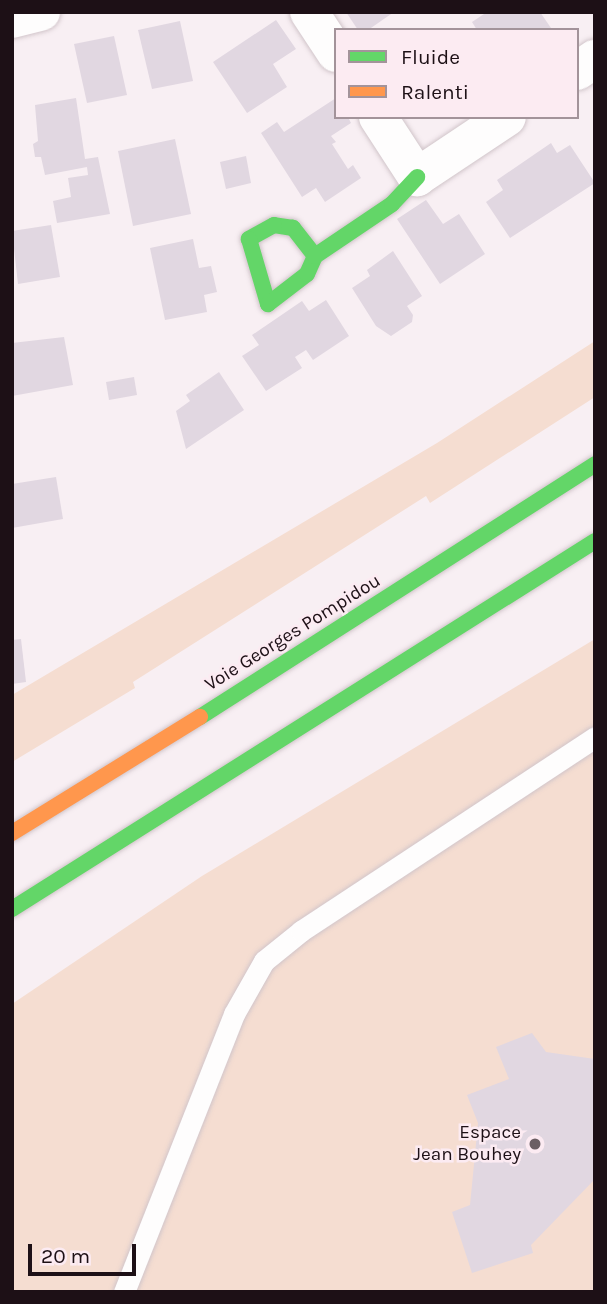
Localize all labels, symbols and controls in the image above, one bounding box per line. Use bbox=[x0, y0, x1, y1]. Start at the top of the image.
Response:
legend bbox=[334, 28, 579, 119]
text: Fluide bbox=[401, 45, 460, 69]
text: Ralenti bbox=[401, 80, 469, 104]
street label: Voie Georges Pompidou bbox=[201, 570, 385, 696]
place label: Espace Jean Bouhey bbox=[413, 1122, 521, 1166]
marker: Espace Jean Bouhey bbox=[527, 1136, 543, 1152]
scale bar bbox=[32, 1230, 140, 1274]
text: 20 m bbox=[41, 1244, 90, 1268]

